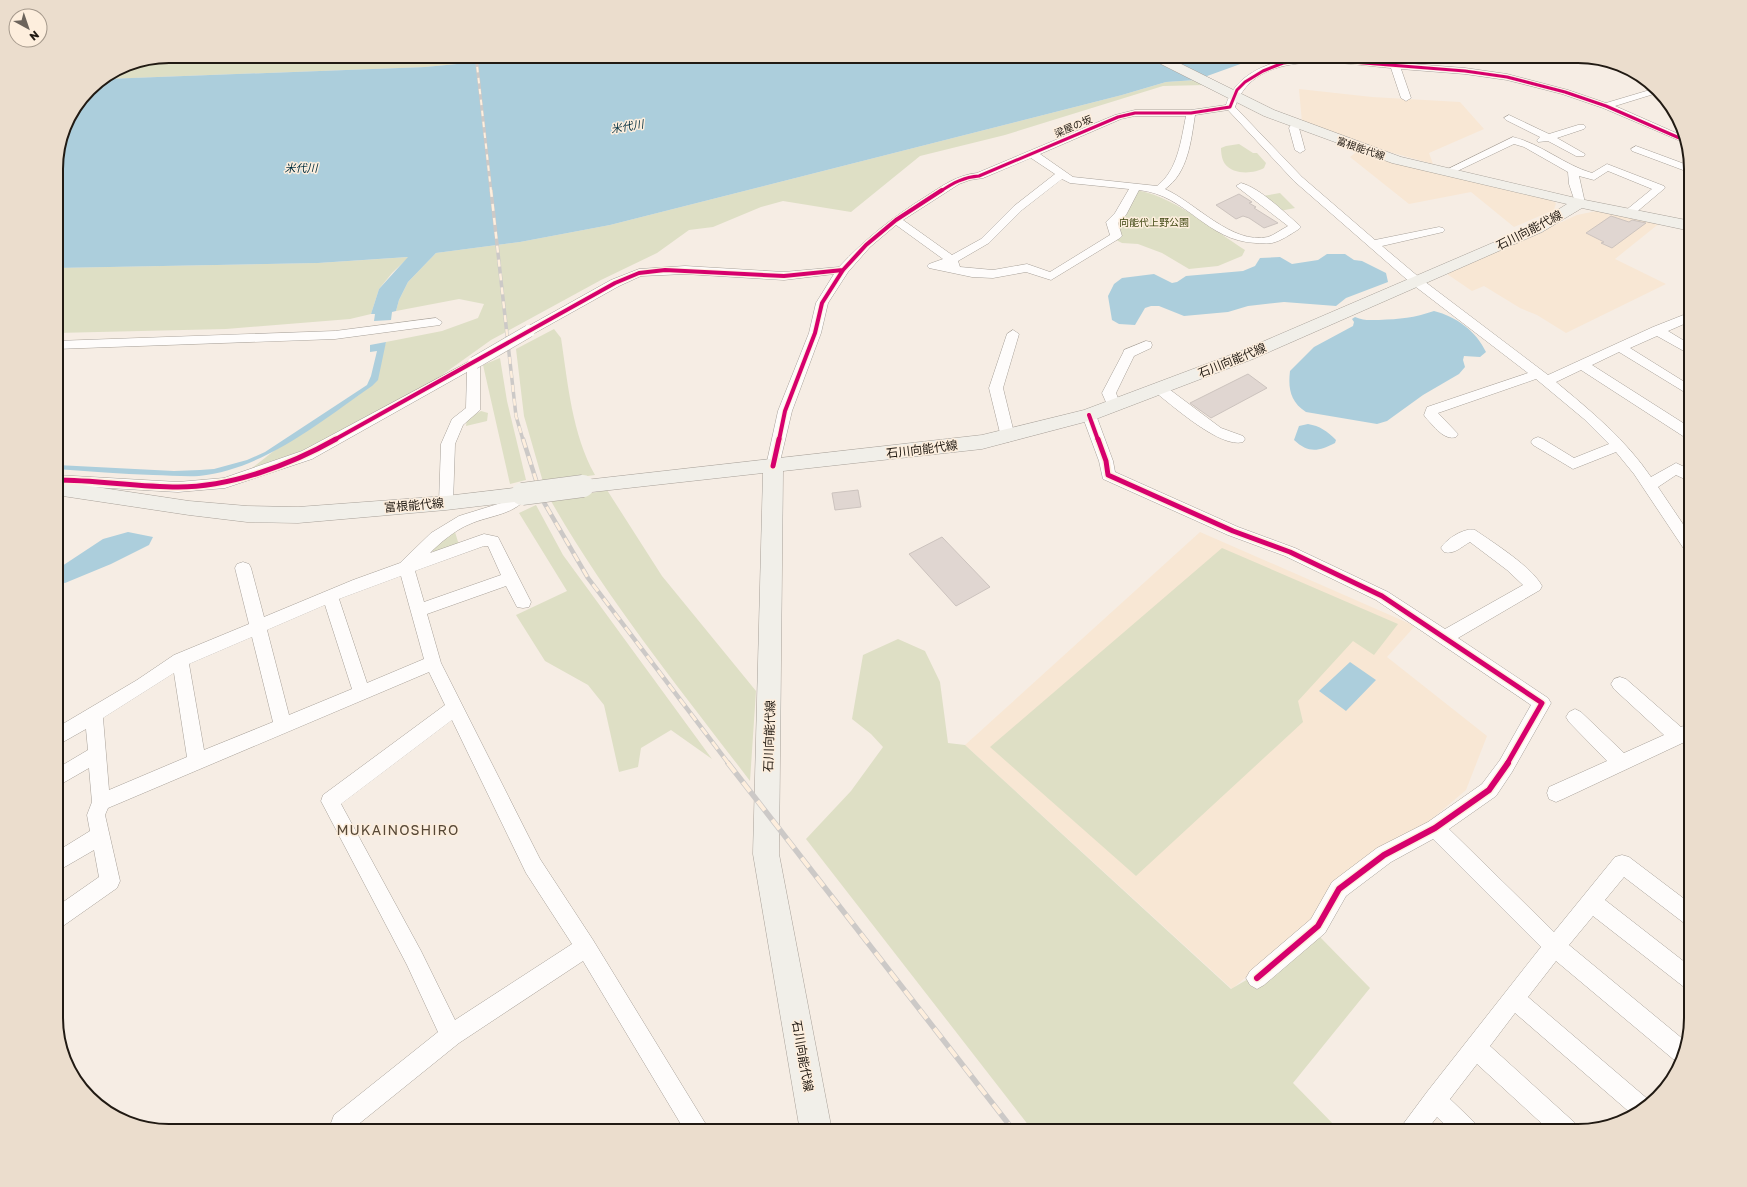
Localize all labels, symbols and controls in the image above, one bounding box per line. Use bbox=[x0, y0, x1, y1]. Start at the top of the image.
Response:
north arrow bbox=[8, 8, 48, 48]
text: N bbox=[27, 28, 42, 44]
street label: 梁屋の坂 bbox=[1052, 113, 1094, 139]
water label: 米代川 bbox=[610, 117, 645, 135]
street label: 富根能代線 bbox=[1335, 134, 1387, 162]
water label: 米代川 bbox=[285, 161, 318, 174]
street label: 石川向能代線 bbox=[1494, 207, 1564, 253]
park label: 向能代上野公園 bbox=[1119, 216, 1189, 228]
street label: 石川向能代線 bbox=[1196, 340, 1268, 380]
street label: 石川向能代線 bbox=[885, 437, 959, 461]
street label: 富根能代線 bbox=[383, 495, 445, 515]
street label: 石川向能代線 bbox=[760, 700, 778, 772]
district label: MUKAINOSHIRO bbox=[337, 821, 459, 838]
street label: 石川向能代線 bbox=[789, 1019, 817, 1093]

